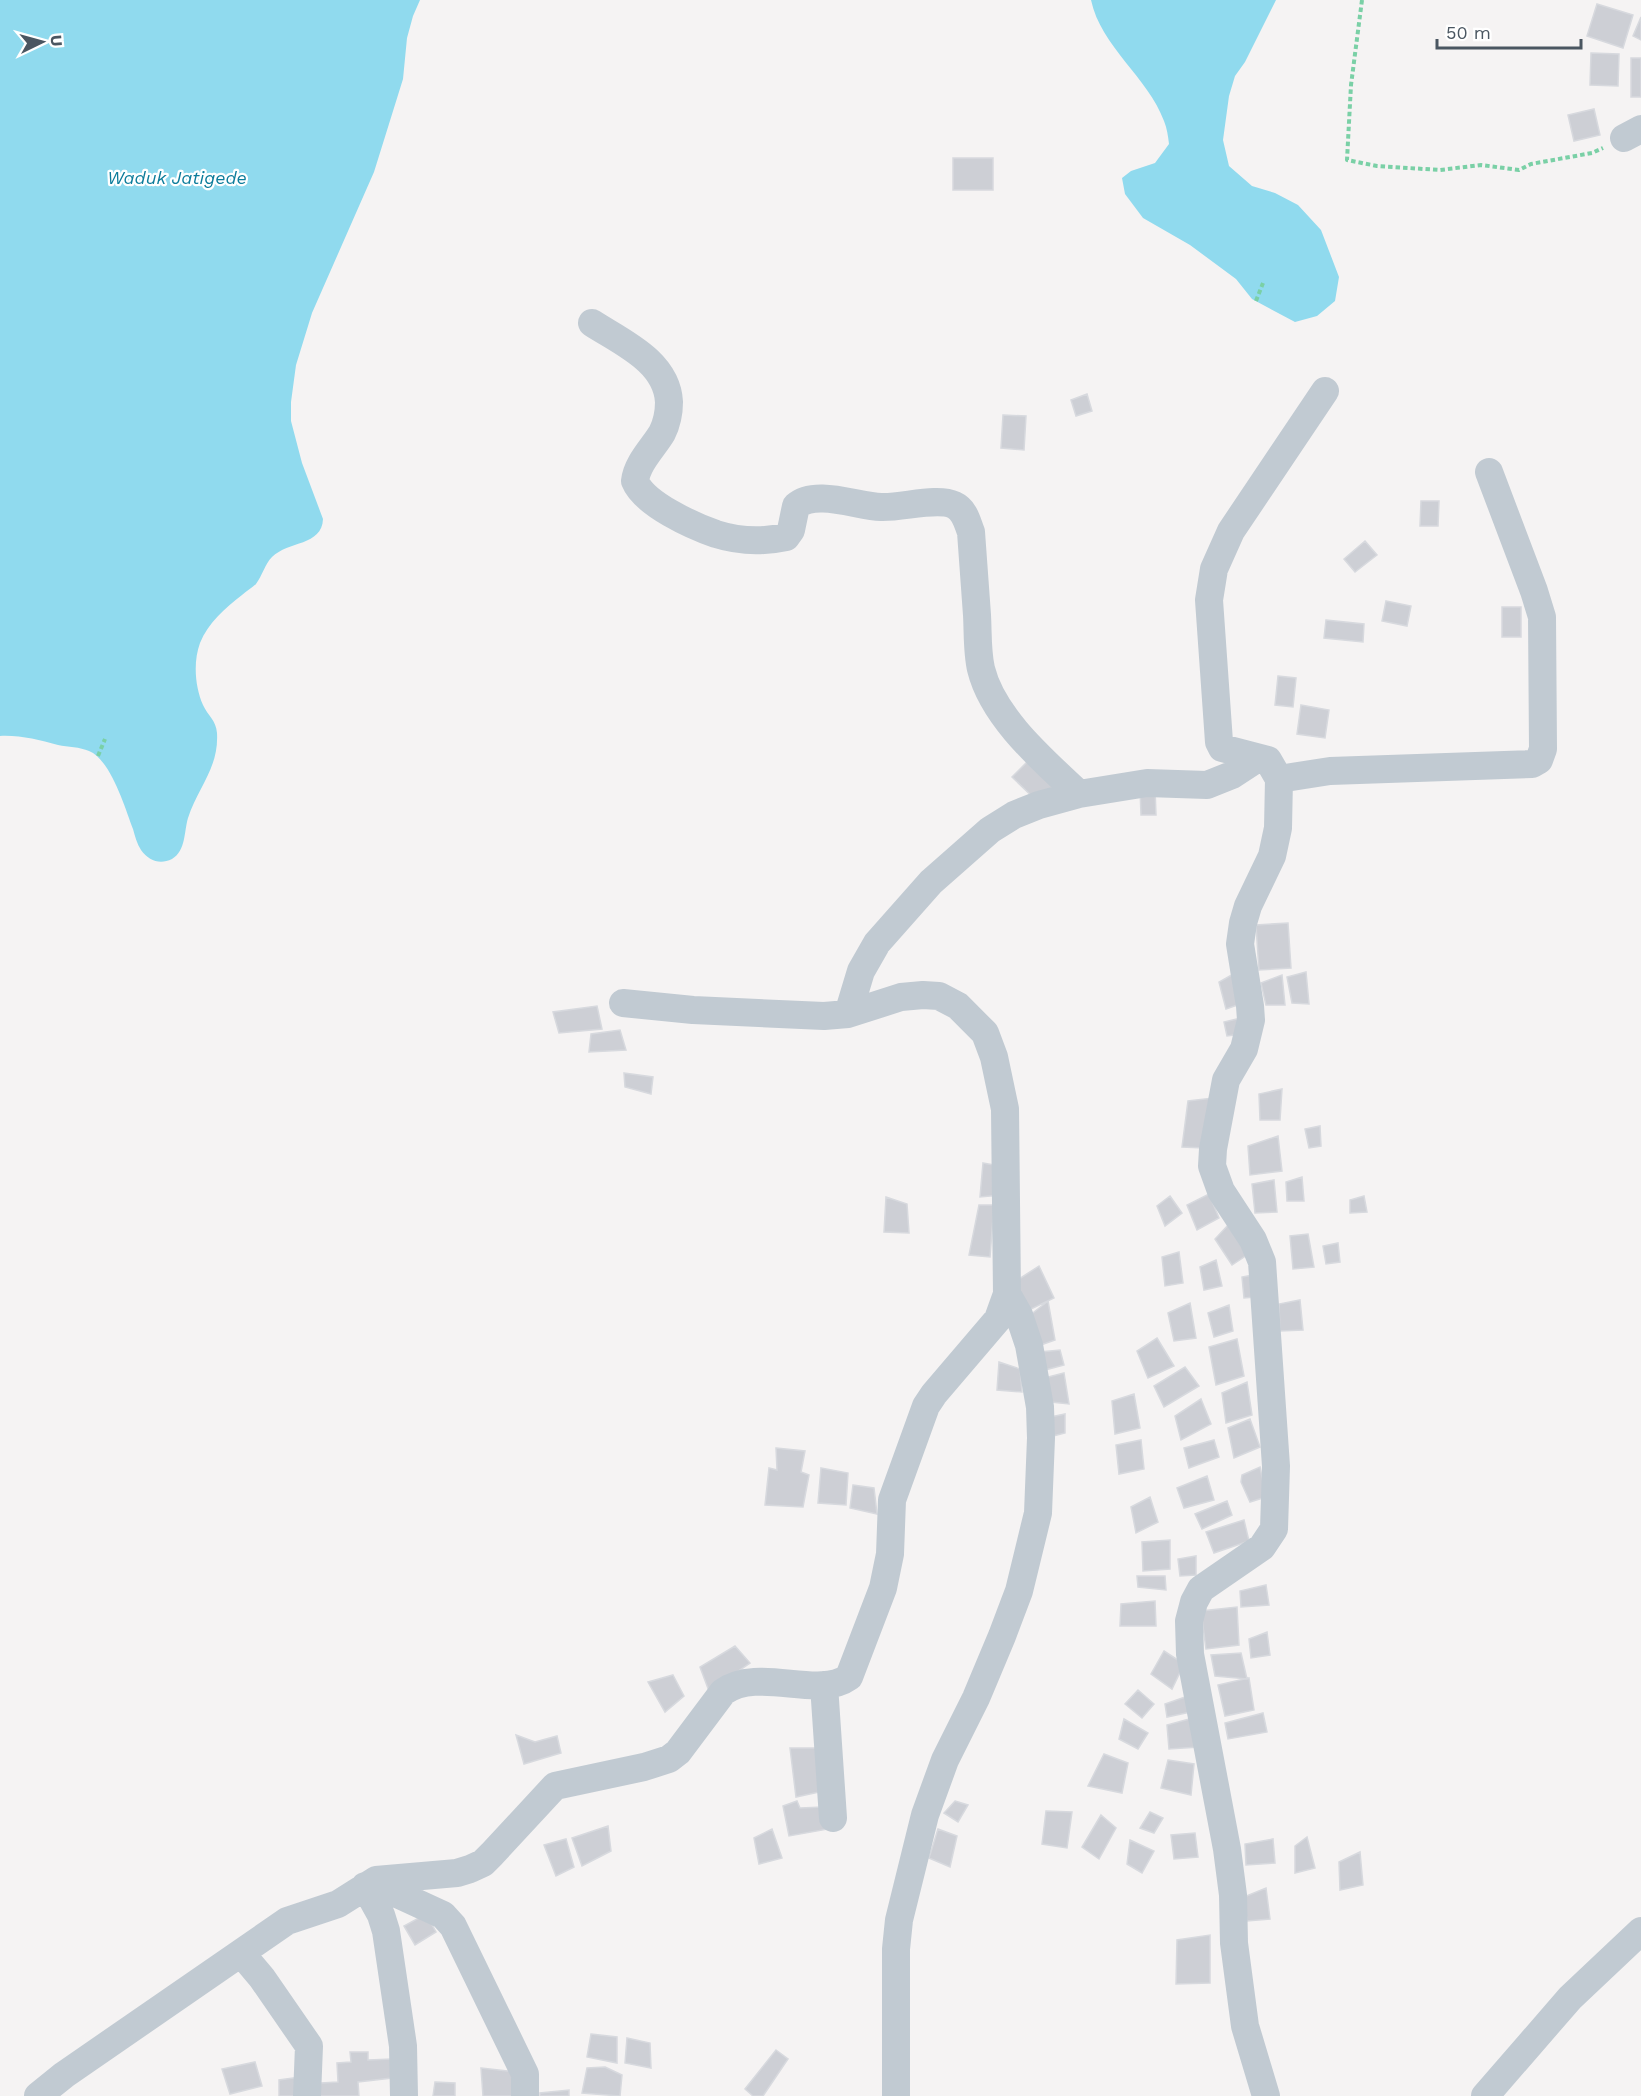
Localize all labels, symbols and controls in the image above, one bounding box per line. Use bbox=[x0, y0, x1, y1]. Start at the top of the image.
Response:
north arrow bbox=[12, 12, 72, 72]
scale bar bbox=[1437, 12, 1581, 50]
text: 50 m bbox=[1446, 22, 1491, 43]
text: U bbox=[46, 34, 66, 47]
water label: Waduk Jatigede bbox=[107, 167, 247, 188]

